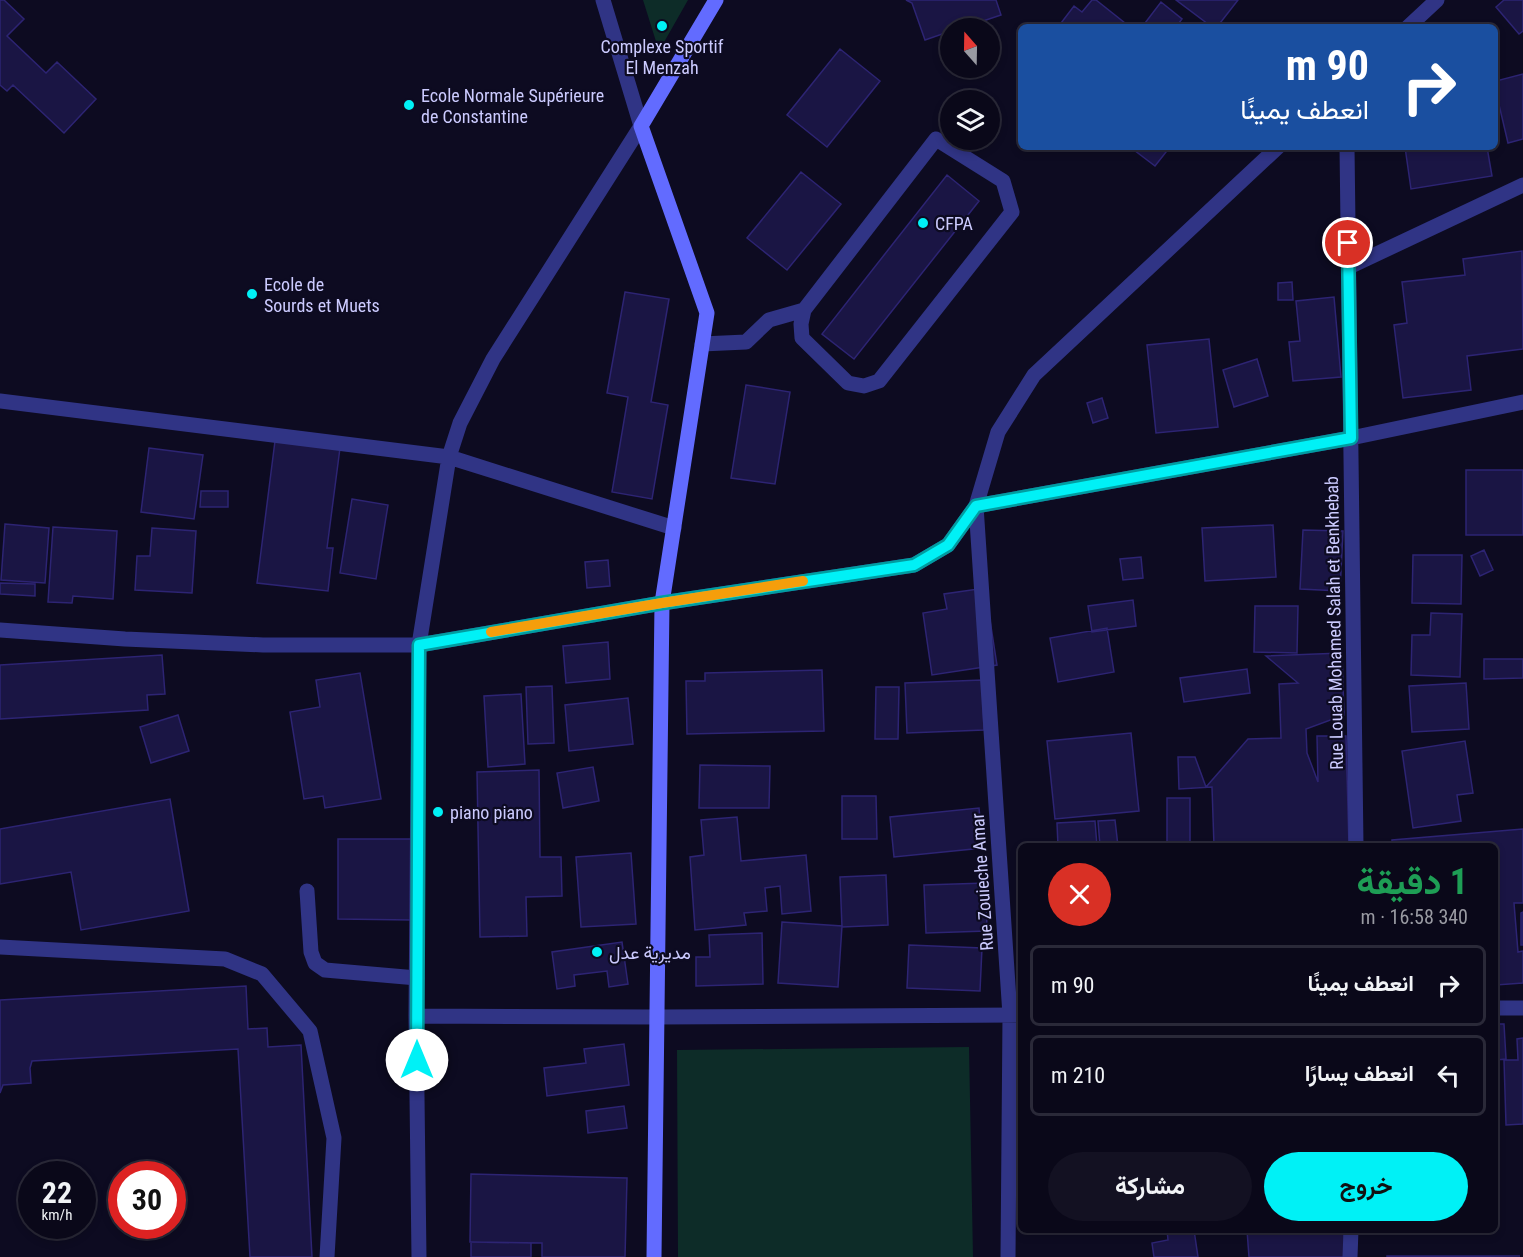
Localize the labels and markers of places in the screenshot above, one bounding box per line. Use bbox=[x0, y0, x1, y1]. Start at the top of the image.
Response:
marker: Complexe Sportif El Menzah bbox=[655, 19, 669, 33]
place label: Complexe Sportif El Menzah bbox=[601, 36, 724, 78]
place label: Ecole Normale Supérieure de Constantine bbox=[421, 85, 604, 127]
marker: Ecole Normale Supérieure de Constantine bbox=[402, 98, 416, 112]
place label: CFPA bbox=[935, 213, 974, 234]
marker: CFPA bbox=[916, 216, 930, 230]
pin bbox=[1322, 217, 1373, 268]
place label: Ecole de Sourds et Muets bbox=[264, 274, 380, 316]
marker: Ecole de Sourds et Muets bbox=[245, 287, 259, 301]
place label: piano piano bbox=[450, 802, 533, 823]
marker: piano piano bbox=[431, 805, 445, 819]
place label: مديرية عدل bbox=[609, 942, 691, 964]
marker: مديرية عدل bbox=[590, 945, 604, 959]

